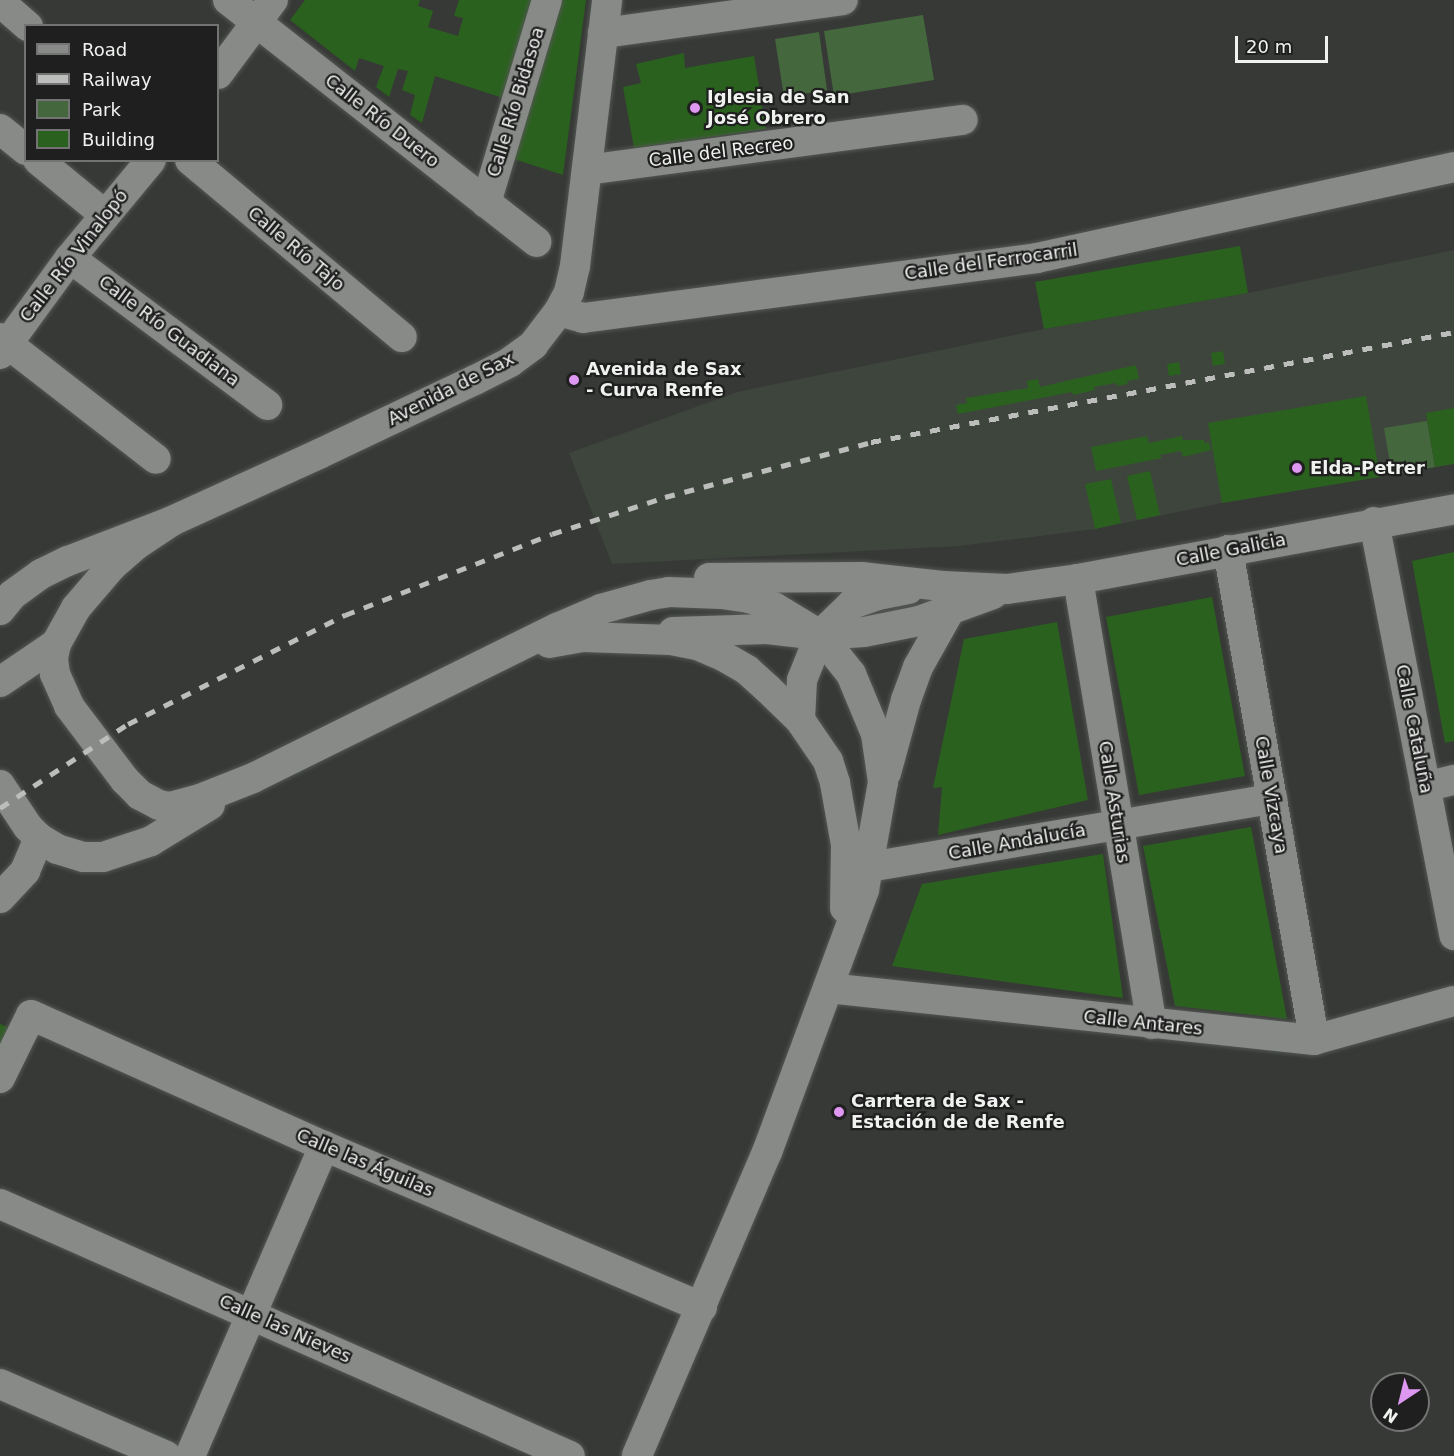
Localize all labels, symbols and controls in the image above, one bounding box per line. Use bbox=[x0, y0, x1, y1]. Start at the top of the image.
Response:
legend bbox=[24, 24, 219, 162]
street label: Calle Río Bidasoa bbox=[483, 24, 549, 180]
scale bar bbox=[1238, 24, 1331, 62]
text: 20 m bbox=[1246, 36, 1292, 57]
text: Road bbox=[82, 39, 127, 60]
text: Railway bbox=[82, 69, 152, 90]
street label: Calle Río Duero bbox=[321, 70, 443, 172]
place label: Iglesia de San José Obrero bbox=[707, 87, 850, 130]
text: Park bbox=[82, 99, 121, 120]
marker: Iglesia de San José Obrero bbox=[688, 101, 702, 115]
text: Building bbox=[82, 129, 155, 150]
street label: Calle del Recreo bbox=[648, 132, 794, 172]
street label: Calle Río Vinalopó bbox=[15, 185, 133, 327]
street label: Calle Río Tajo bbox=[243, 202, 349, 296]
street label: Calle del Ferrocarril bbox=[903, 239, 1079, 285]
street label: Calle Río Guadiana bbox=[94, 271, 244, 391]
street label: Avenida de Sax bbox=[384, 348, 518, 430]
place label: Avenida de Sax - Curva Renfe bbox=[586, 359, 742, 401]
marker: Avenida de Sax - Curva Renfe bbox=[567, 373, 581, 387]
place label: Elda-Petrer bbox=[1310, 457, 1425, 479]
marker: Elda-Petrer bbox=[1288, 459, 1306, 477]
street label: Calle Galicia bbox=[1174, 529, 1288, 571]
street label: Calle Cataluña bbox=[1391, 663, 1437, 795]
street label: Calle Vizcaya bbox=[1250, 734, 1292, 856]
street label: Calle Asturias bbox=[1094, 739, 1134, 865]
street label: Calle Andalucía bbox=[947, 819, 1087, 865]
street label: Calle Antares bbox=[1082, 1006, 1204, 1040]
place label: Carrtera de Sax - Estación de de Renfe bbox=[851, 1091, 1065, 1134]
marker: Carrtera de Sax - Estación de de Renfe bbox=[832, 1105, 846, 1119]
street label: Calle las Águilas bbox=[293, 1124, 437, 1202]
street label: Calle las Nieves bbox=[216, 1290, 354, 1368]
north arrow bbox=[1370, 1372, 1430, 1432]
text: N bbox=[1380, 1404, 1401, 1427]

